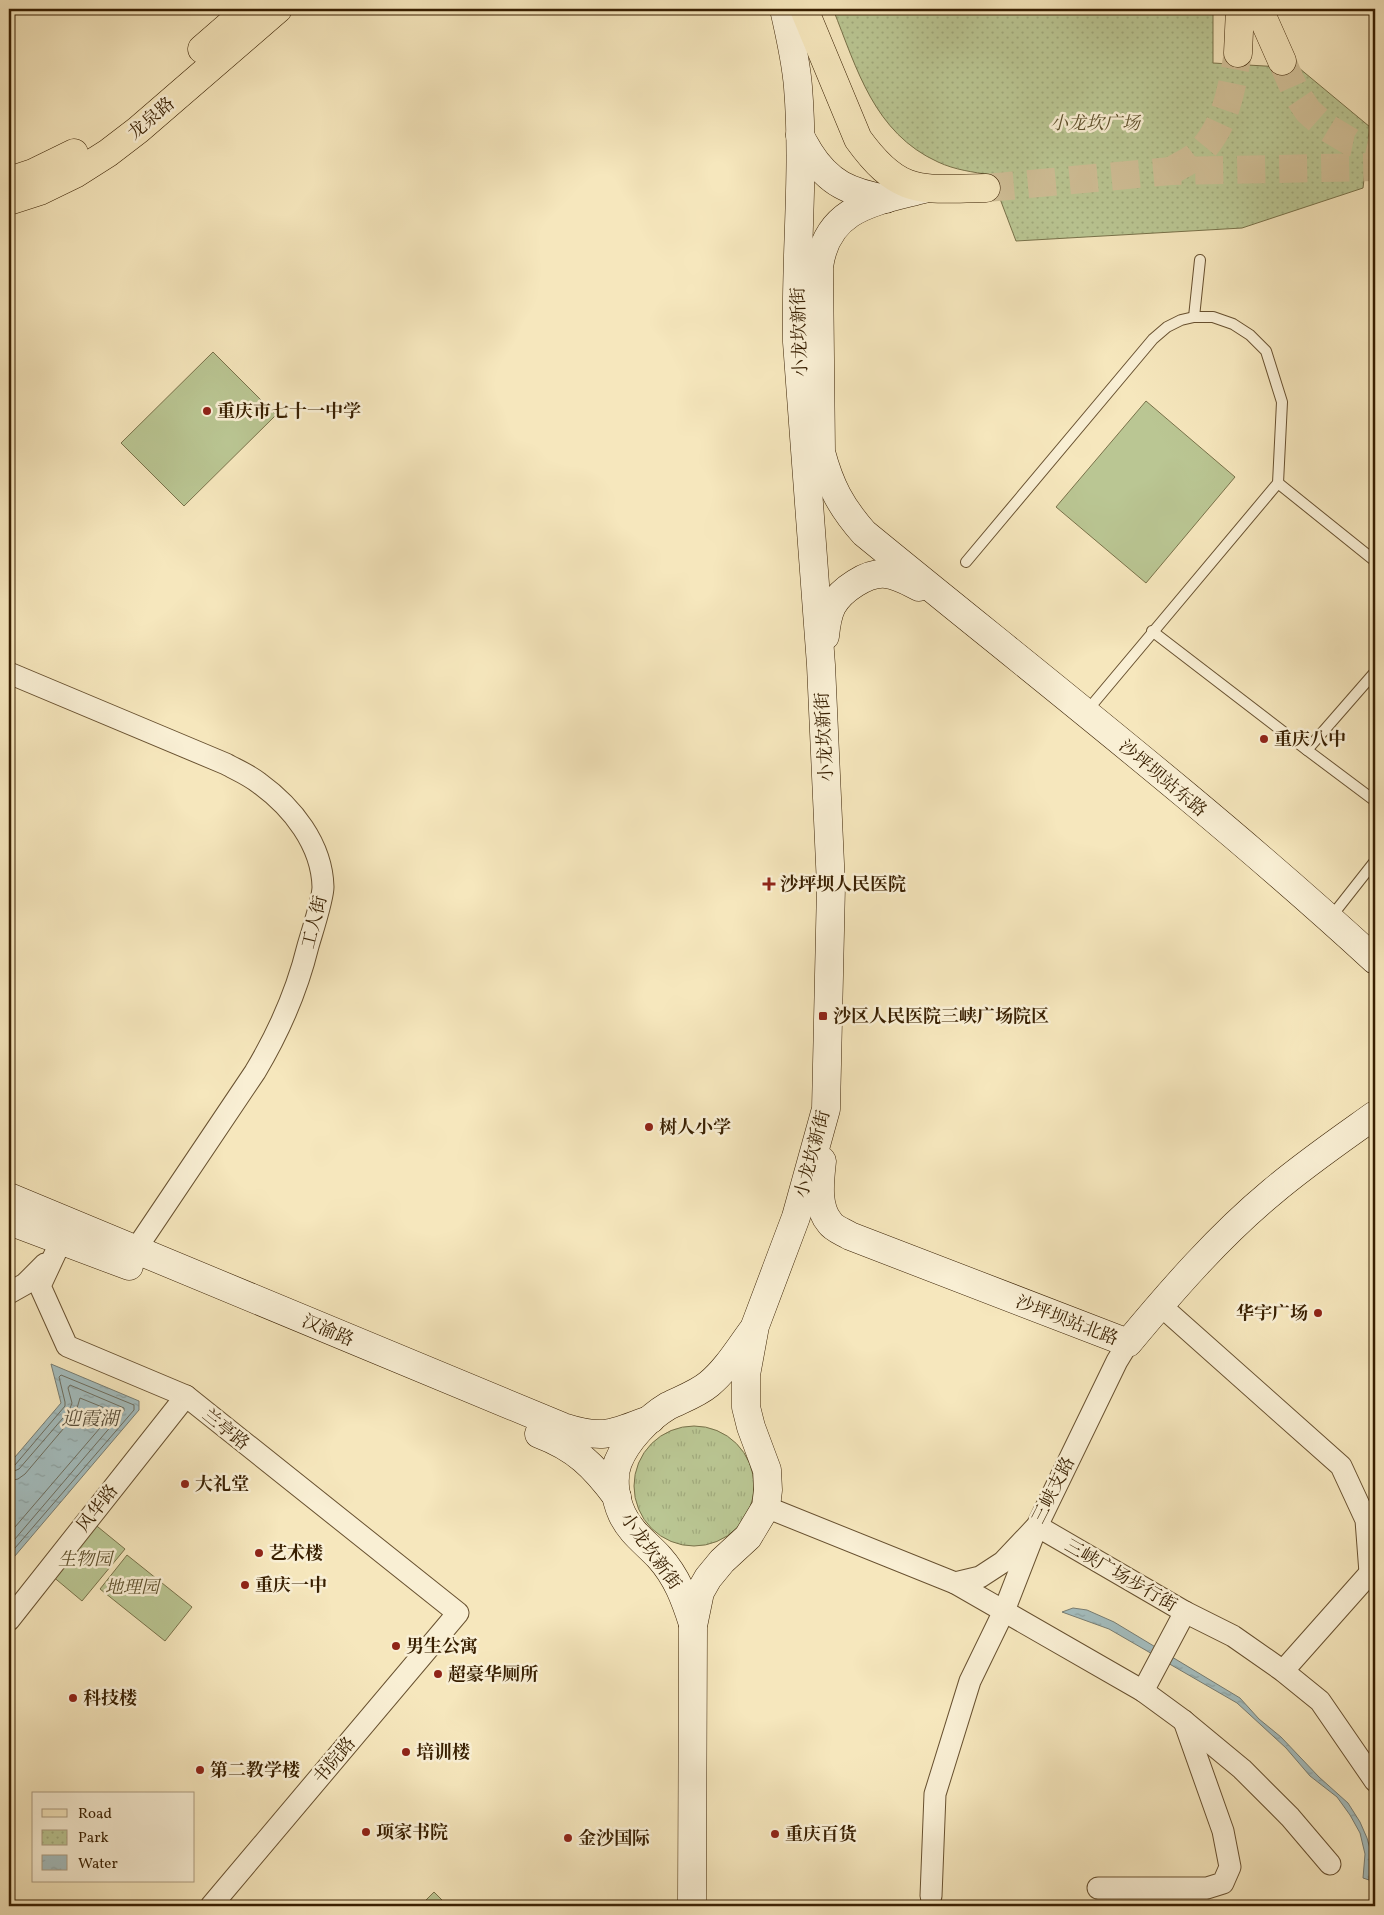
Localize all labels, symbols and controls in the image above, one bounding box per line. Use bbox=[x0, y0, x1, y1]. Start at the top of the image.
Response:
street label: 龙泉路 bbox=[123, 92, 181, 146]
park label: 小龙坎广场 bbox=[1050, 112, 1142, 137]
street label: 小龙坎新街 bbox=[786, 287, 815, 377]
place label: 重庆市七十一中学 bbox=[217, 400, 361, 425]
marker: 重庆市七十一中学 bbox=[201, 405, 213, 417]
street label: 小龙坎新街 bbox=[811, 691, 840, 783]
place label: 重庆八中 bbox=[1274, 728, 1346, 753]
marker: 重庆八中 bbox=[1258, 733, 1270, 745]
street label: 沙坪坝站东路 bbox=[1113, 735, 1211, 823]
place label: 沙坪坝人民医院 bbox=[780, 873, 906, 898]
marker: 沙坪坝人民医院 bbox=[762, 877, 776, 891]
street label: 工人街 bbox=[297, 893, 334, 952]
place label: 沙区人民医院三峡广场院区 bbox=[833, 1005, 1049, 1030]
marker: 沙区人民医院三峡广场院区 bbox=[817, 1010, 829, 1022]
street label: 小龙坎新街 bbox=[790, 1108, 837, 1201]
place label: 树人小学 bbox=[659, 1116, 731, 1141]
marker: 树人小学 bbox=[643, 1121, 655, 1133]
street label: 沙坪坝站北路 bbox=[1012, 1290, 1121, 1352]
place label: 华宇广场 bbox=[1236, 1302, 1308, 1327]
marker: 华宇广场 bbox=[1312, 1307, 1324, 1319]
street label: 汉渝路 bbox=[298, 1309, 357, 1353]
street label: 兰亭路 bbox=[196, 1403, 254, 1457]
water label: 迎霞湖 bbox=[61, 1407, 121, 1433]
street label: 三峡支路 bbox=[1027, 1453, 1082, 1528]
place label: 大礼堂 bbox=[195, 1473, 249, 1498]
marker: 大礼堂 bbox=[179, 1478, 191, 1490]
street label: 风华路 bbox=[72, 1480, 125, 1538]
street label: 小龙坎新街 bbox=[613, 1508, 686, 1596]
street label: 三峡广场步行街 bbox=[1059, 1534, 1181, 1619]
place label: 艺术楼 bbox=[269, 1542, 323, 1567]
marker: 艺术楼 bbox=[253, 1547, 265, 1559]
park label: 生物园 bbox=[58, 1548, 115, 1573]
place label: 重庆一中 bbox=[255, 1574, 327, 1599]
park label: 地理园 bbox=[105, 1576, 162, 1601]
marker: 重庆一中 bbox=[239, 1579, 251, 1591]
place label: 男生公寓 bbox=[406, 1635, 478, 1660]
marker: 男生公寓 bbox=[390, 1640, 402, 1652]
place label: 超豪华厕所 bbox=[448, 1663, 539, 1688]
marker: 超豪华厕所 bbox=[432, 1668, 444, 1680]
place label: 科技楼 bbox=[83, 1687, 137, 1712]
marker: 科技楼 bbox=[67, 1692, 79, 1704]
street label: 书院路 bbox=[308, 1732, 362, 1790]
place label: 培训楼 bbox=[416, 1741, 470, 1766]
marker: 培训楼 bbox=[400, 1746, 412, 1758]
place label: 第二教学楼 bbox=[210, 1759, 300, 1784]
marker: 第二教学楼 bbox=[194, 1764, 206, 1776]
legend bbox=[32, 1792, 195, 1882]
text: Road bbox=[78, 1804, 112, 1825]
place label: 项家书院 bbox=[376, 1821, 448, 1846]
place label: 重庆百货 bbox=[785, 1823, 857, 1848]
marker: 项家书院 bbox=[360, 1826, 372, 1838]
place label: 金沙国际 bbox=[578, 1827, 650, 1852]
text: Park bbox=[78, 1828, 109, 1849]
marker: 重庆百货 bbox=[769, 1828, 781, 1840]
marker: 金沙国际 bbox=[562, 1832, 574, 1844]
text: Water bbox=[78, 1854, 118, 1875]

